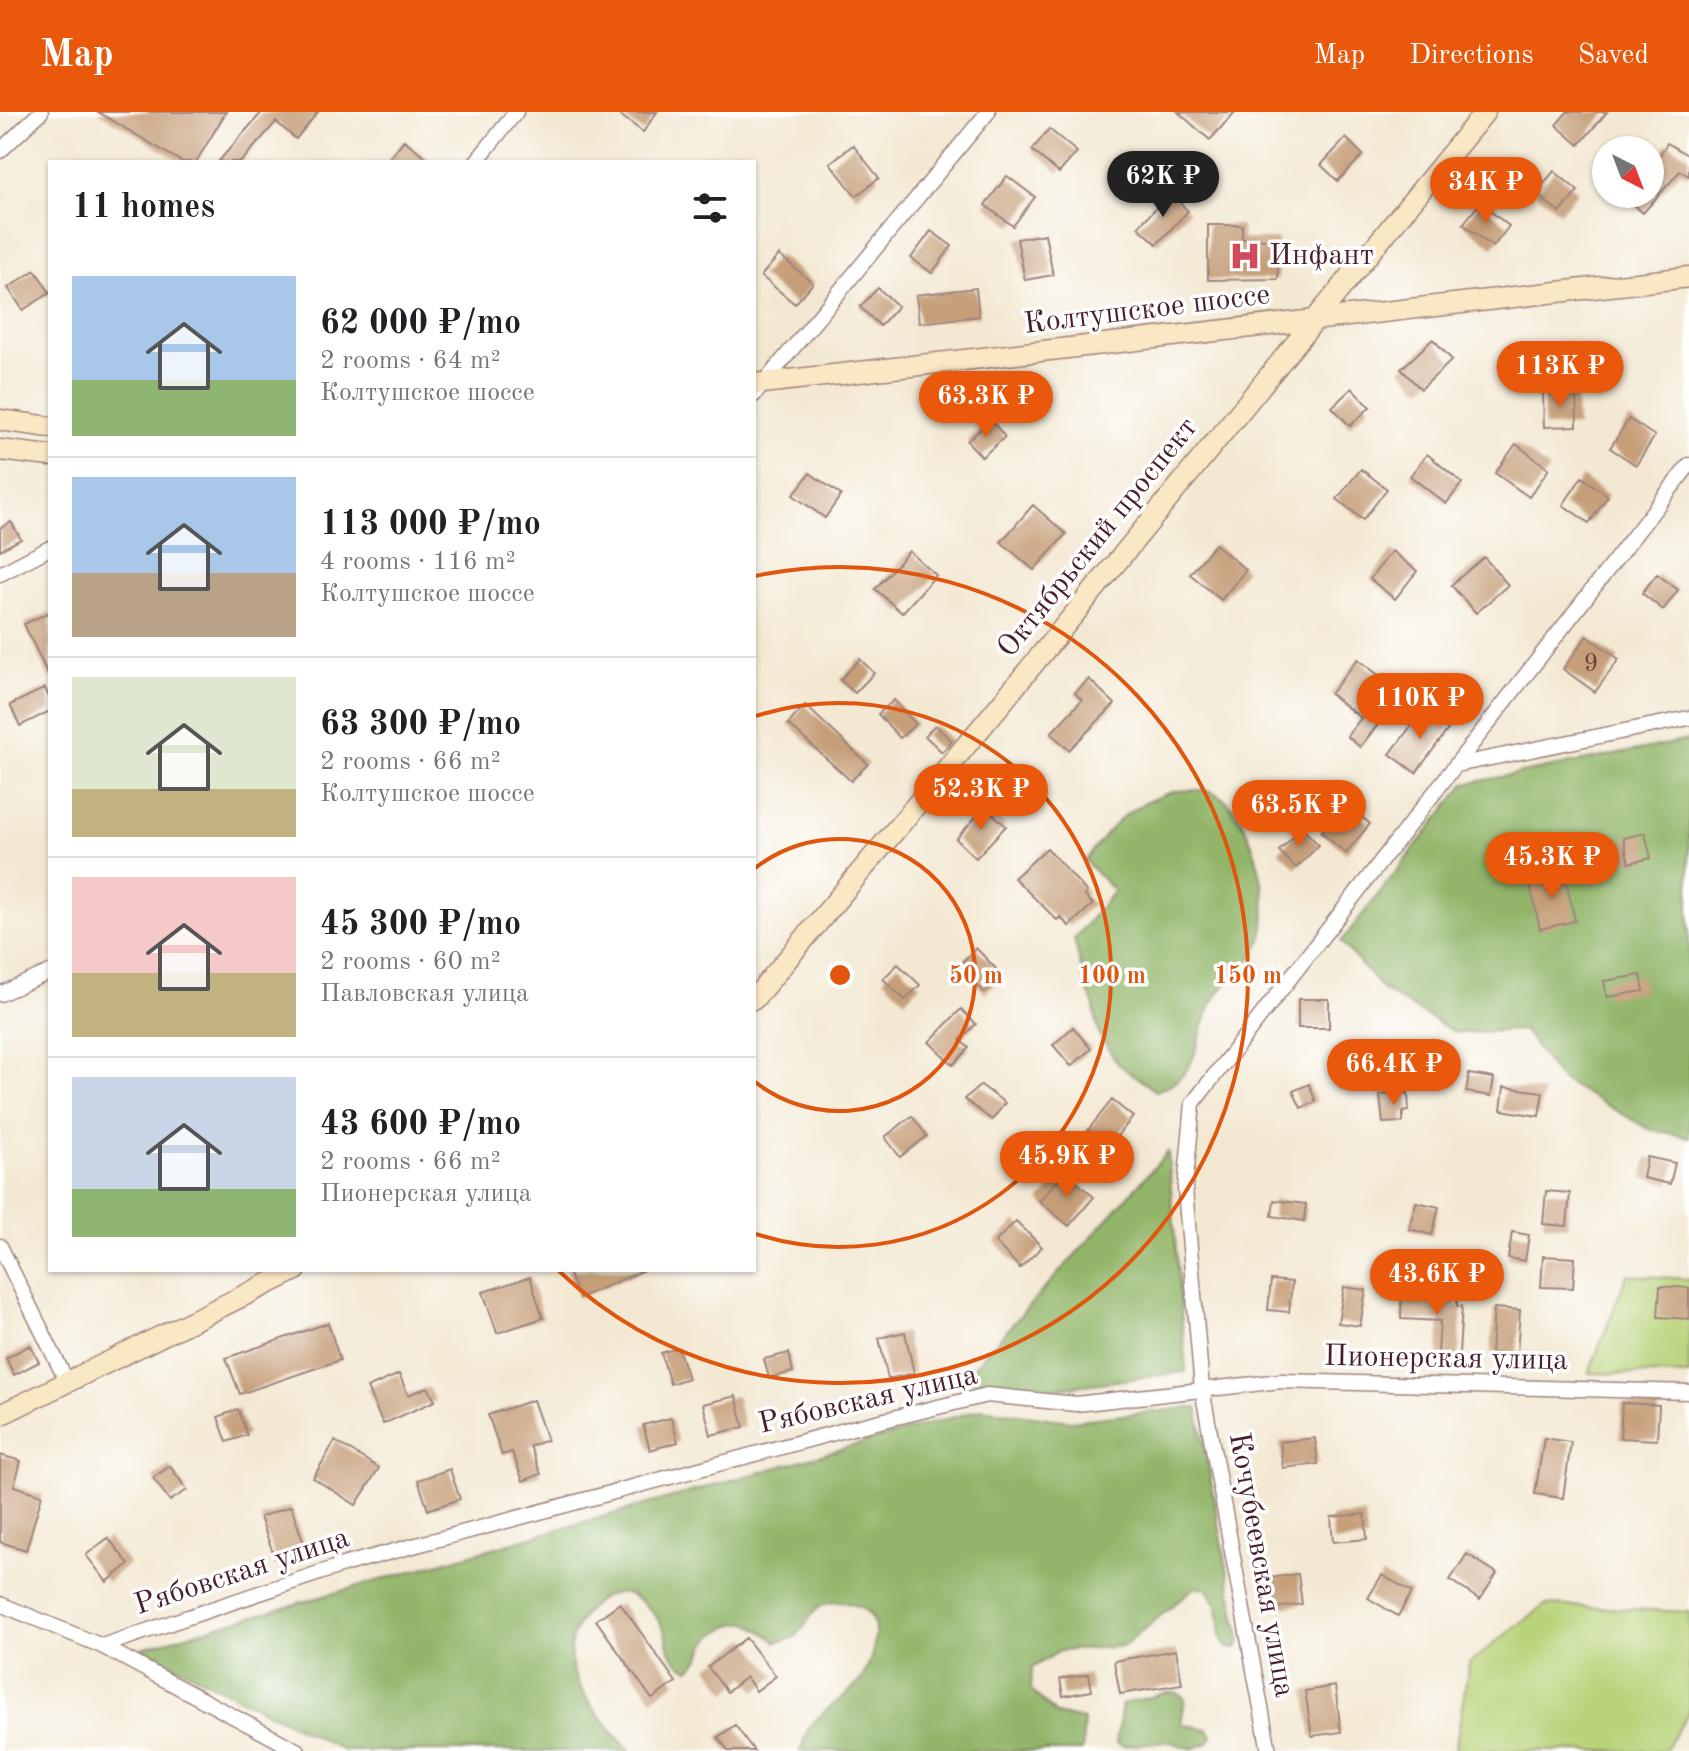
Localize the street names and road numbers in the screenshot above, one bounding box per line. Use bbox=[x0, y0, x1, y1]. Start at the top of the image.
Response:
street label: Колтушское шоссе bbox=[1022, 280, 1272, 340]
street label: Октябрьский проспект bbox=[992, 413, 1204, 663]
street label: Пионерская улица bbox=[1324, 1342, 1568, 1376]
street label: Рябовская улица bbox=[756, 1360, 981, 1440]
street label: Кочубеевская улица bbox=[1223, 1430, 1299, 1700]
street label: Рябовская улица bbox=[131, 1523, 353, 1621]

